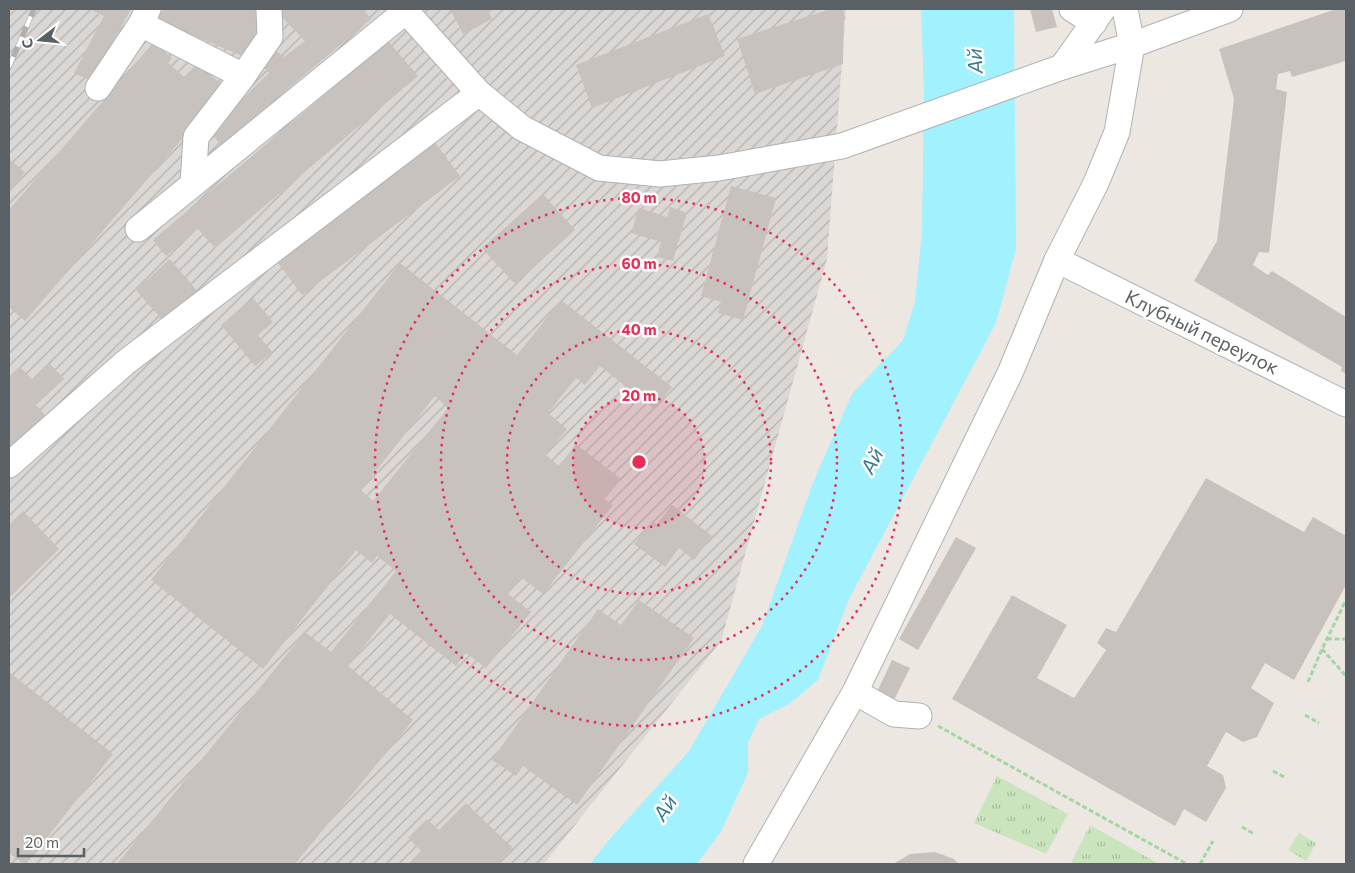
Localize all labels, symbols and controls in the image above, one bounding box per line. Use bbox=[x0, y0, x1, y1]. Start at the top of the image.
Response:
north arrow bbox=[15, 15, 65, 65]
text: С bbox=[18, 37, 37, 51]
water label: Ай bbox=[961, 47, 987, 75]
text: 80 m bbox=[621, 188, 657, 206]
text: 60 m bbox=[621, 254, 657, 272]
street label: Клубный переулок bbox=[1122, 284, 1283, 379]
text: 40 m bbox=[621, 320, 657, 338]
text: 20 m bbox=[622, 386, 656, 404]
water label: Ай bbox=[854, 443, 888, 478]
centre of rings bbox=[630, 453, 648, 471]
water label: Ай bbox=[647, 790, 681, 825]
scale bar bbox=[18, 826, 84, 858]
text: 20 m bbox=[25, 833, 59, 851]

